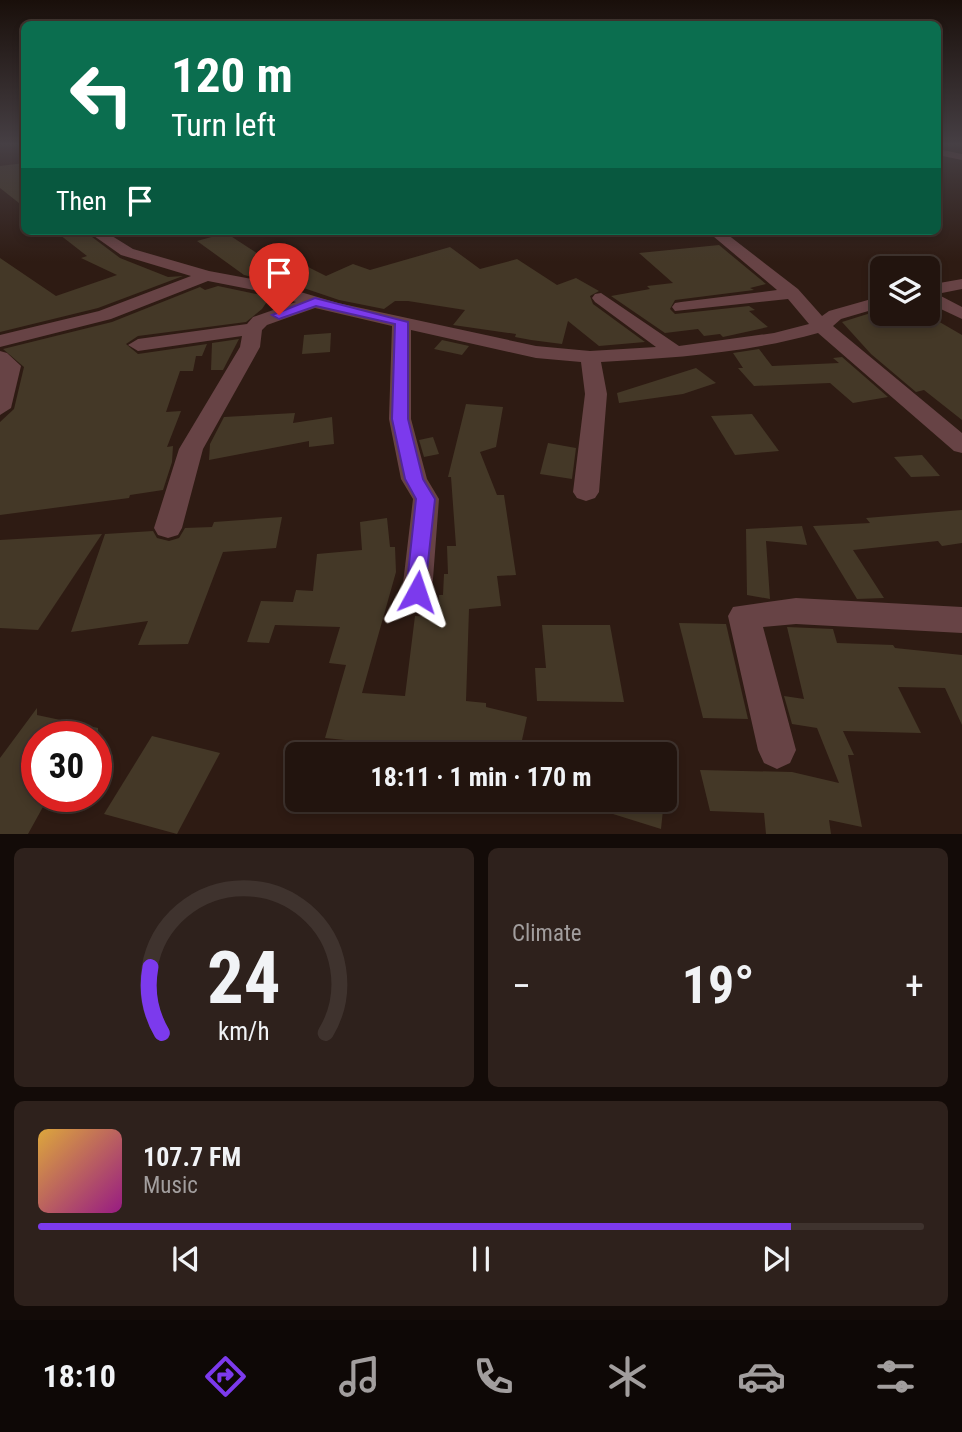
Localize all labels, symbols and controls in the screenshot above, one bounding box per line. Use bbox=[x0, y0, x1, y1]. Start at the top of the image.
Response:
text: 120 m bbox=[171, 47, 293, 104]
icon: left bbox=[56, 49, 147, 140]
text: Turn left bbox=[171, 106, 276, 144]
icon: arrive bbox=[121, 182, 159, 220]
text: Then bbox=[56, 186, 107, 216]
pin bbox=[249, 243, 309, 315]
icon: arrive bbox=[260, 254, 298, 292]
map controls bbox=[870, 256, 940, 326]
button: layers bbox=[870, 256, 940, 326]
position arrow bbox=[380, 555, 454, 629]
speed limit sign: 30 bbox=[21, 721, 112, 812]
text: 18:11 · 1 min · 170 m bbox=[371, 762, 591, 792]
text: Climate bbox=[512, 920, 582, 947]
text: 24 bbox=[207, 936, 281, 1022]
text: 19° bbox=[682, 955, 754, 1016]
text: − bbox=[512, 964, 531, 1008]
text: + bbox=[905, 964, 924, 1008]
text: km/h bbox=[218, 1017, 270, 1046]
text: 107.7 FM bbox=[143, 1142, 241, 1172]
text: Music bbox=[143, 1172, 198, 1199]
icon: previous bbox=[167, 1240, 205, 1278]
icon: pause bbox=[462, 1240, 500, 1278]
icon: next bbox=[757, 1240, 795, 1278]
icon: directions bbox=[201, 1352, 250, 1401]
icon: music bbox=[335, 1352, 384, 1401]
icon: phone bbox=[469, 1352, 518, 1401]
icon: climate bbox=[603, 1352, 652, 1401]
icon: car bbox=[737, 1352, 786, 1401]
icon: filters bbox=[871, 1352, 920, 1401]
text: 18:10 bbox=[42, 1357, 116, 1395]

